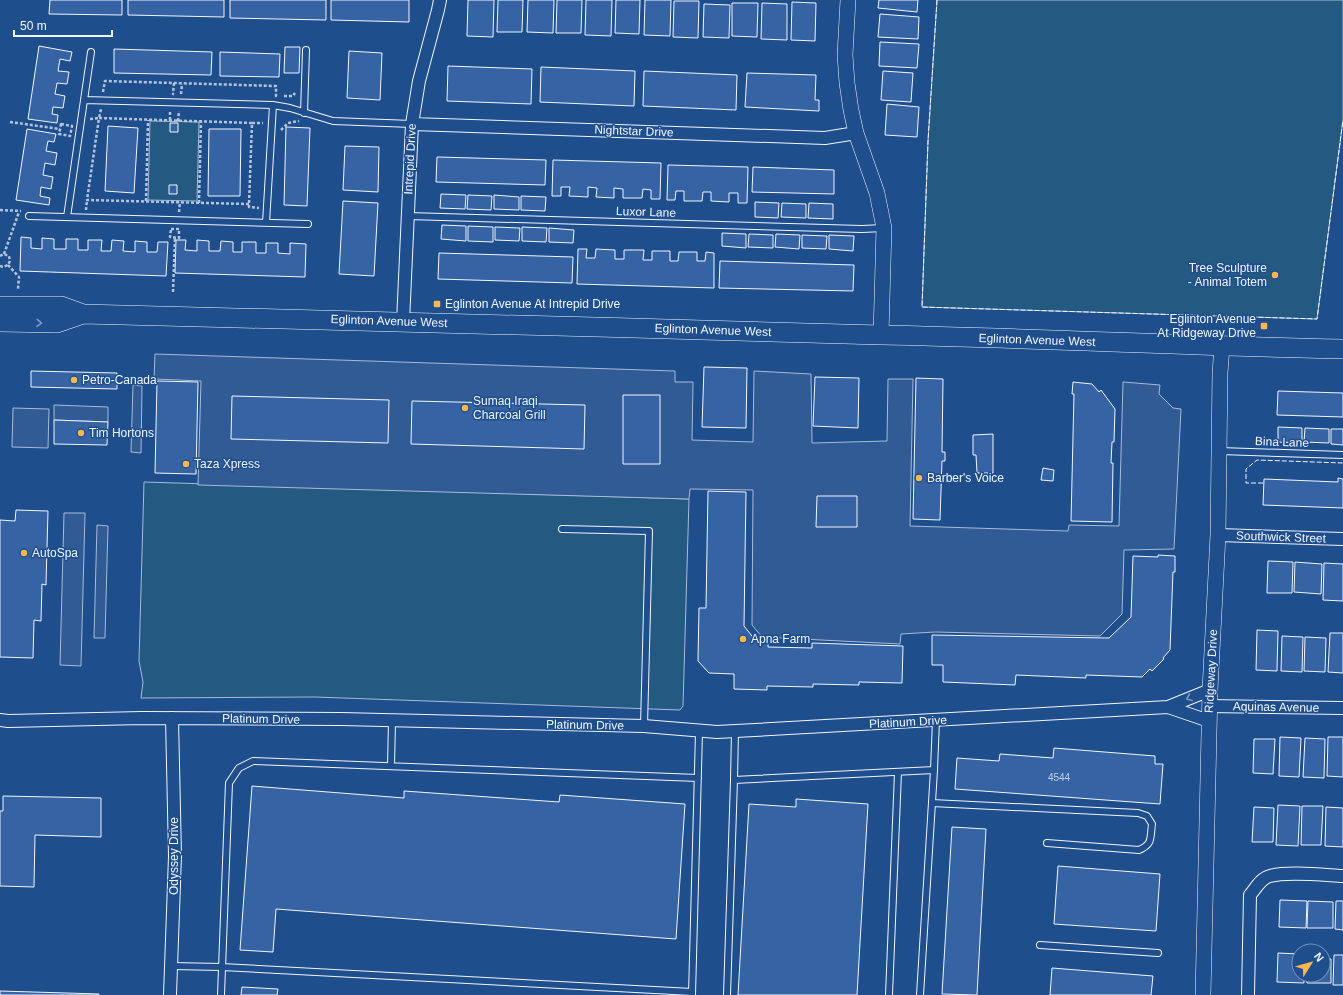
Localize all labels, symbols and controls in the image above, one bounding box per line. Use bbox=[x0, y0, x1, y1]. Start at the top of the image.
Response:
scale bar bbox=[14, 12, 112, 38]
text: 50 m bbox=[20, 19, 47, 33]
street label: Intrepid Drive bbox=[401, 123, 419, 195]
street label: Nightstar Drive bbox=[594, 123, 674, 139]
street label: Luxor Lane bbox=[616, 204, 677, 220]
place label: Tree Sculpture - Animal Totem bbox=[1188, 261, 1267, 289]
marker: Tree Sculpture - Animal Totem bbox=[1270, 270, 1280, 280]
place label: Eglinton Avenue At Intrepid Drive bbox=[445, 297, 621, 311]
marker: Eglinton Avenue At Intrepid Drive bbox=[432, 299, 442, 309]
street label: Eglinton Avenue West bbox=[330, 312, 448, 330]
place label: Eglinton Avenue At Ridgeway Drive bbox=[1157, 312, 1256, 340]
one-way arrow bbox=[36, 319, 42, 327]
street label: Eglinton Avenue West bbox=[654, 321, 772, 339]
marker: Eglinton Avenue At Ridgeway Drive bbox=[1259, 321, 1269, 331]
street label: Eglinton Avenue West bbox=[978, 331, 1096, 349]
place label: Petro-Canada bbox=[82, 373, 157, 387]
marker: Petro-Canada bbox=[69, 375, 79, 385]
place label: Sumaq Iraqi Charcoal Grill bbox=[473, 394, 546, 422]
marker: Sumaq Iraqi Charcoal Grill bbox=[460, 403, 470, 413]
place label: Tim Hortons bbox=[89, 426, 154, 440]
marker: Tim Hortons bbox=[76, 428, 86, 438]
street label: Bina Lane bbox=[1255, 434, 1310, 450]
place label: Taza Xpress bbox=[194, 457, 260, 471]
marker: Taza Xpress bbox=[181, 459, 191, 469]
place label: Barber's Voice bbox=[927, 471, 1004, 485]
marker: Barber's Voice bbox=[914, 473, 924, 483]
street label: Southwick Street bbox=[1236, 528, 1327, 546]
place label: AutoSpa bbox=[32, 546, 78, 560]
marker: AutoSpa bbox=[19, 548, 29, 558]
street label: Ridgeway Drive bbox=[1202, 628, 1220, 713]
place label: Apna Farm bbox=[751, 632, 810, 646]
marker: Apna Farm bbox=[738, 634, 748, 644]
one-way arrow bbox=[1185, 694, 1192, 702]
street label: Aquinas Avenue bbox=[1233, 699, 1320, 715]
street label: Platinum Drive bbox=[222, 711, 300, 727]
street label: Platinum Drive bbox=[869, 713, 948, 731]
street label: Platinum Drive bbox=[546, 717, 624, 733]
house number: 4544 bbox=[1048, 772, 1071, 783]
street label: Odyssey Drive bbox=[167, 817, 181, 895]
north arrow bbox=[1291, 943, 1331, 983]
text: N bbox=[1312, 950, 1326, 964]

